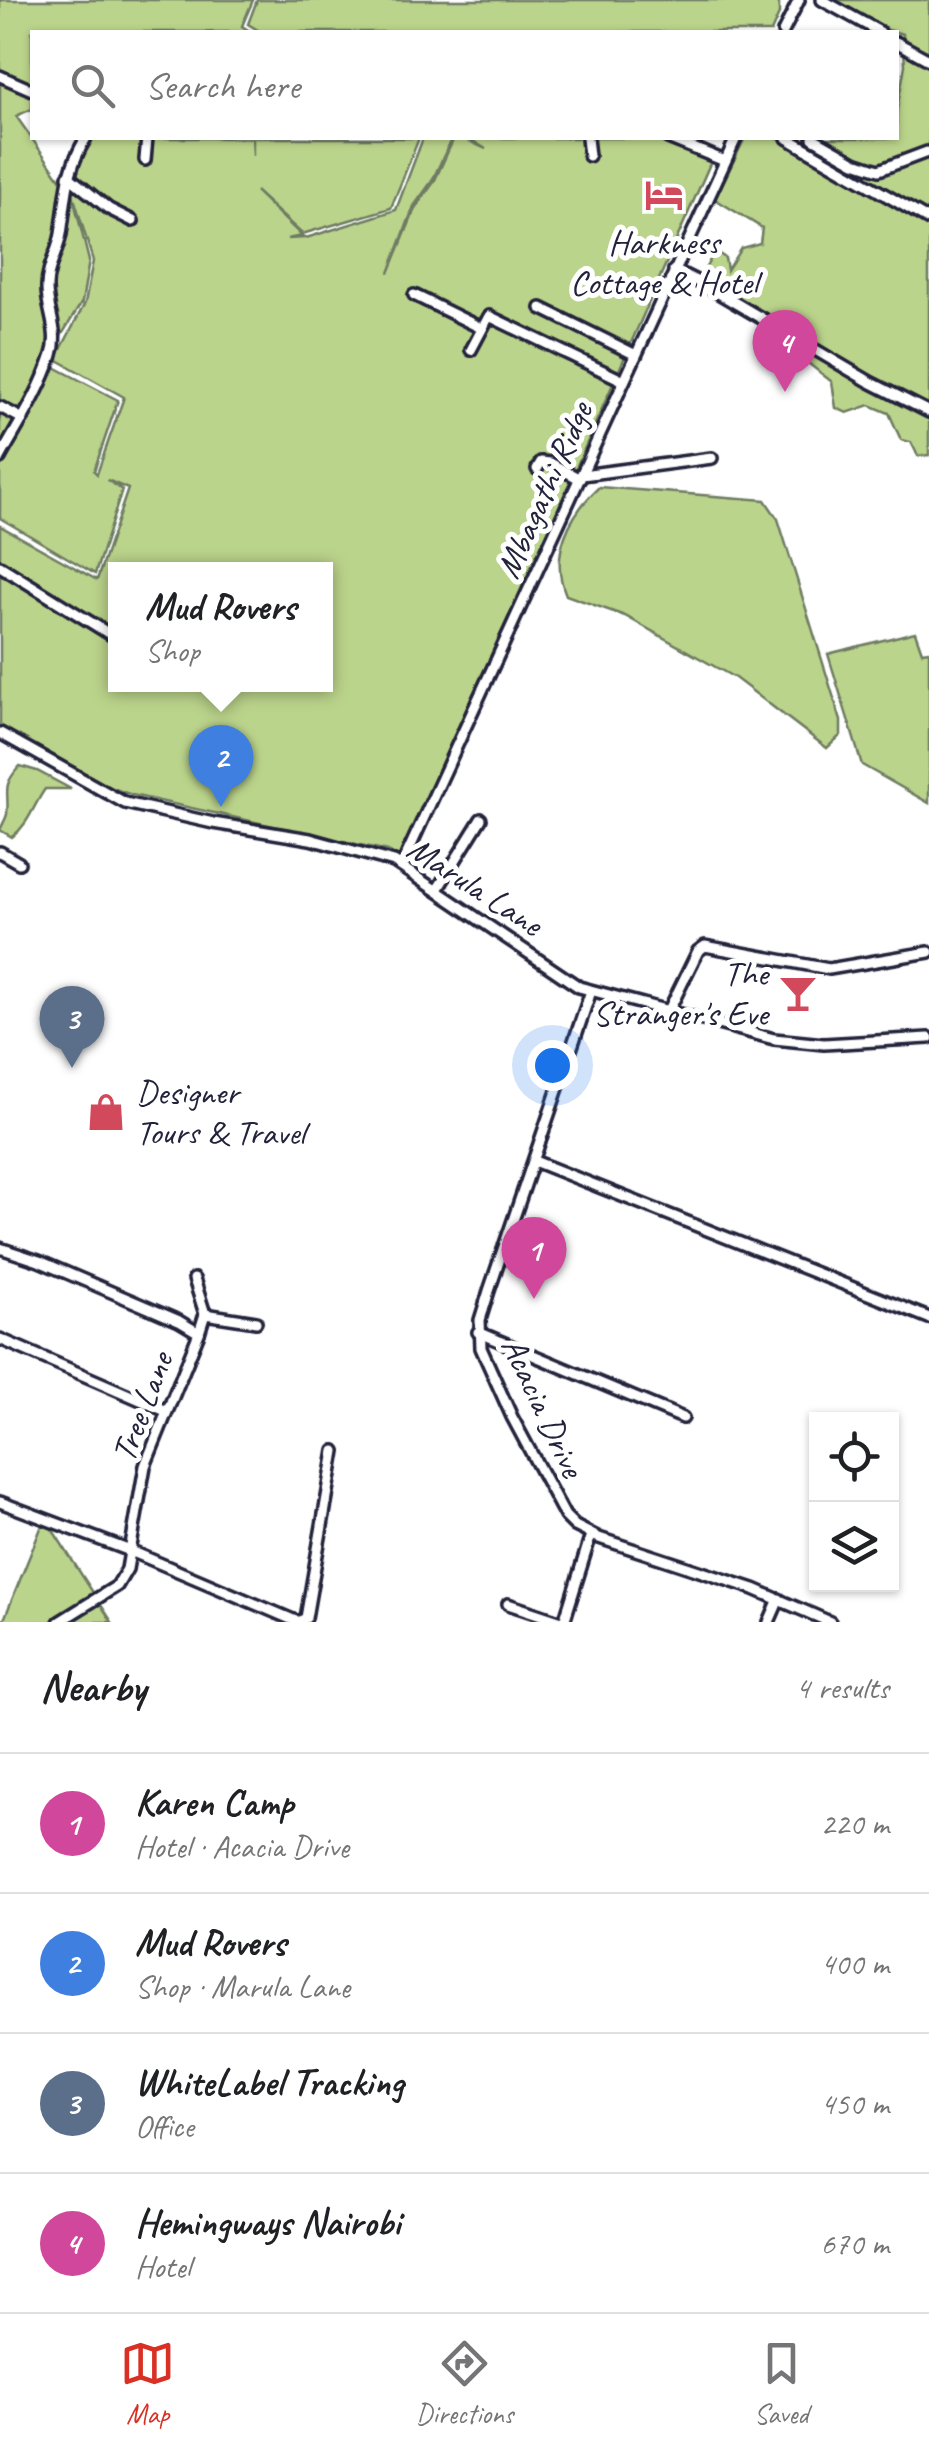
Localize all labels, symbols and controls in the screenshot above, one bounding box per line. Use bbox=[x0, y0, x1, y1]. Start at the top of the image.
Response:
search box bbox=[30, 30, 899, 140]
icon: search bbox=[65, 58, 120, 113]
text: Search here bbox=[145, 62, 300, 109]
hotel icon: Harkness Cottage & Hotel bbox=[643, 174, 685, 216]
place label: Harkness Cottage & Hotel bbox=[570, 220, 764, 305]
pin: 4 bbox=[752, 310, 818, 392]
street label: Mbagathi Ridge bbox=[485, 393, 604, 585]
popup bbox=[108, 562, 333, 692]
text: Mud Rovers bbox=[145, 583, 296, 630]
text: Shop bbox=[145, 630, 200, 671]
pin: 2 bbox=[188, 724, 254, 807]
street label: Marula Lane bbox=[399, 826, 553, 948]
place label: The Stranger's Eve bbox=[593, 951, 771, 1036]
bar icon: The Stranger's Eve bbox=[777, 972, 819, 1014]
pin: 3 bbox=[40, 986, 104, 1068]
your location bbox=[527, 1040, 578, 1091]
place label: Designer Tours & Travel bbox=[136, 1070, 311, 1155]
shop icon: Designer Tours & Travel bbox=[85, 1091, 127, 1133]
pin: 1 bbox=[502, 1216, 566, 1299]
street label: Acacia Drive bbox=[491, 1330, 596, 1487]
street label: Tree Lane bbox=[101, 1344, 184, 1468]
map controls bbox=[809, 1412, 899, 1592]
button: locate bbox=[809, 1412, 899, 1502]
button: layers bbox=[809, 1502, 899, 1592]
text: Nearby bbox=[40, 1661, 146, 1714]
text: 4 results bbox=[795, 1667, 889, 1708]
text: Karen Camp bbox=[135, 1779, 293, 1826]
text: 1 bbox=[65, 1803, 80, 1844]
text: 220 m bbox=[820, 1803, 889, 1844]
text: Hotel · Acacia Drive bbox=[135, 1826, 349, 1867]
text: Mud Rovers bbox=[135, 1919, 286, 1966]
text: 2 bbox=[65, 1943, 80, 1984]
text: 400 m bbox=[820, 1943, 889, 1984]
text: Shop · Marula Lane bbox=[135, 1966, 350, 2007]
text: WhiteLabel Tracking bbox=[135, 2059, 404, 2106]
text: 3 bbox=[65, 2083, 80, 2124]
text: 450 m bbox=[820, 2083, 889, 2124]
text: Office bbox=[135, 2106, 194, 2147]
text: Hemingways Nairobi bbox=[135, 2199, 401, 2246]
text: 4 bbox=[65, 2223, 80, 2264]
text: 670 m bbox=[820, 2223, 889, 2264]
text: Hotel bbox=[135, 2246, 191, 2287]
tab: Map bbox=[120, 2336, 175, 2431]
tab: Directions bbox=[416, 2336, 513, 2431]
tab: Saved bbox=[754, 2336, 809, 2431]

